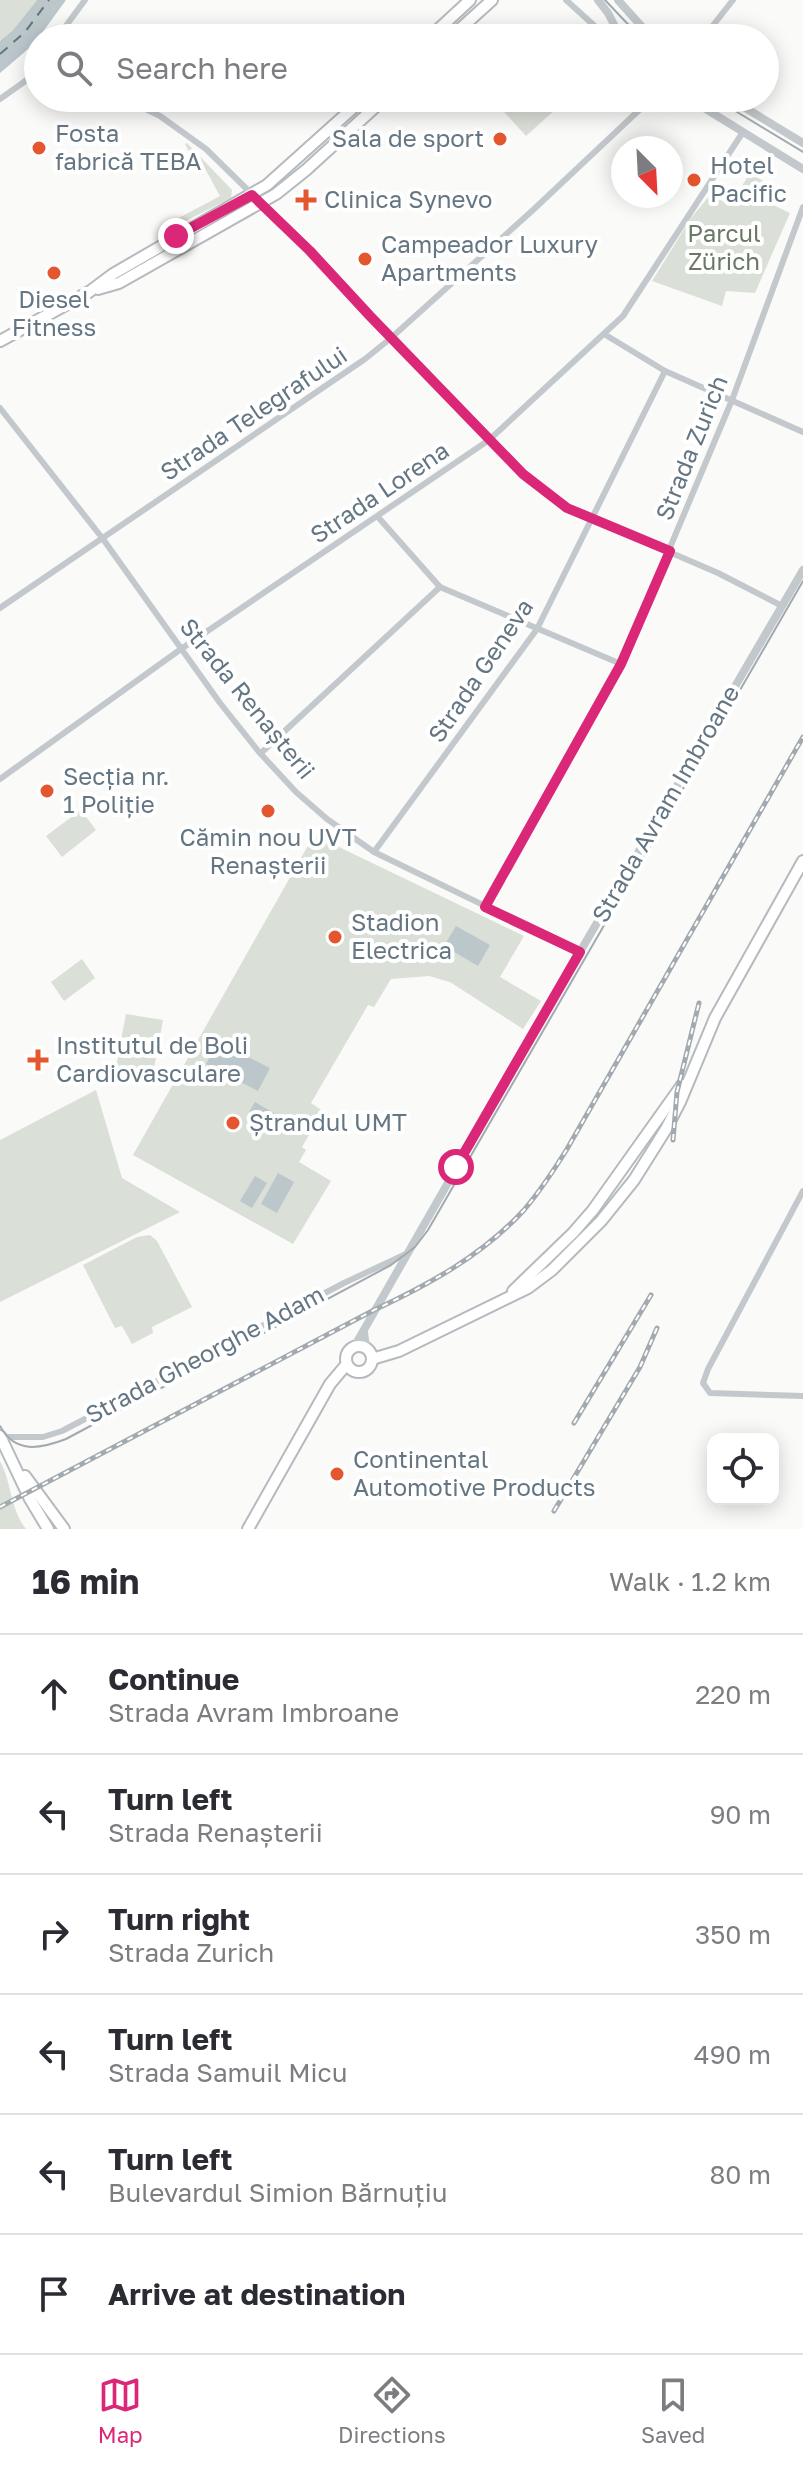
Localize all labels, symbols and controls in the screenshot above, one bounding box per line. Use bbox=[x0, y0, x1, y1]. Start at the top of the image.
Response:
search box bbox=[24, 24, 779, 112]
icon: search bbox=[52, 46, 96, 90]
text: Search here bbox=[116, 50, 288, 86]
place label: Fosta fabrică TEBA bbox=[55, 118, 201, 175]
place label: Sala de sport bbox=[332, 123, 484, 152]
marker: Sala de sport bbox=[491, 130, 509, 148]
north arrow bbox=[611, 136, 683, 208]
marker: Fosta fabrică TEBA bbox=[30, 139, 48, 157]
place label: Hotel Pacific bbox=[710, 150, 787, 207]
marker: Hotel Pacific bbox=[685, 171, 703, 189]
place label: Clinica Synevo bbox=[324, 184, 492, 213]
marker: Clinica Synevo bbox=[295, 189, 317, 211]
route end bbox=[158, 218, 194, 254]
park label: Parcul Zürich bbox=[687, 218, 761, 275]
place label: Campeador Luxury Apartments bbox=[381, 229, 598, 286]
marker: Campeador Luxury Apartments bbox=[356, 250, 374, 268]
marker: Diesel Fitness bbox=[45, 264, 63, 282]
place label: Diesel Fitness bbox=[12, 284, 96, 341]
street label: Strada Telegrafului bbox=[154, 340, 352, 486]
street label: Strada Zurich bbox=[648, 371, 733, 524]
street label: Strada Lorena bbox=[304, 435, 454, 549]
street label: Strada Geneva bbox=[421, 593, 538, 747]
street label: Strada Renașterii bbox=[174, 612, 322, 785]
street label: Strada Avram Imbroane bbox=[585, 680, 744, 927]
place label: Secția nr. 1 Poliție bbox=[63, 761, 169, 819]
marker: Secția nr. 1 Poliție bbox=[38, 782, 56, 800]
marker: Cămin nou UVT Renașterii bbox=[259, 802, 277, 820]
place label: Cămin nou UVT Renașterii bbox=[179, 822, 357, 880]
place label: Stadion Electrica bbox=[351, 907, 452, 964]
marker: Stadion Electrica bbox=[326, 928, 344, 946]
place label: Institutul de Boli Cardiovasculare bbox=[56, 1030, 248, 1087]
marker: Institutul de Boli Cardiovasculare bbox=[27, 1049, 49, 1071]
place label: Ștrandul UMT bbox=[249, 1107, 407, 1137]
marker: Ștrandul UMT bbox=[224, 1114, 242, 1132]
route start bbox=[438, 1149, 474, 1185]
street label: Strada Gheorghe Adam bbox=[80, 1279, 328, 1429]
map controls bbox=[707, 1433, 779, 1505]
button: locate bbox=[707, 1433, 779, 1505]
place label: Continental Automotive Products bbox=[353, 1444, 596, 1501]
marker: Continental Automotive Products bbox=[328, 1465, 346, 1483]
text: 16 min bbox=[32, 1561, 139, 1601]
text: Walk · 1.2 km bbox=[609, 1566, 771, 1597]
text: Continue bbox=[108, 1661, 239, 1697]
icon: ahead bbox=[32, 1672, 76, 1716]
text: 220 m bbox=[695, 1679, 771, 1710]
text: Strada Avram Imbroane bbox=[108, 1697, 399, 1728]
text: Turn left bbox=[108, 1781, 233, 1817]
icon: left bbox=[32, 1792, 76, 1836]
text: 90 m bbox=[710, 1799, 771, 1830]
text: Strada Renașterii bbox=[108, 1817, 323, 1848]
text: Turn right bbox=[108, 1901, 250, 1937]
icon: right bbox=[32, 1912, 76, 1956]
text: 350 m bbox=[695, 1919, 771, 1950]
text: Strada Zurich bbox=[108, 1937, 274, 1968]
text: Turn left bbox=[108, 2021, 233, 2057]
icon: left bbox=[32, 2032, 76, 2076]
text: 490 m bbox=[694, 2039, 771, 2070]
text: Strada Samuil Micu bbox=[108, 2057, 347, 2088]
text: Turn left bbox=[108, 2141, 233, 2177]
icon: left bbox=[32, 2152, 76, 2196]
text: 80 m bbox=[710, 2159, 771, 2190]
text: Bulevardul Simion Bărnuțiu bbox=[108, 2177, 447, 2208]
icon: arrive bbox=[32, 2272, 76, 2316]
text: Arrive at destination bbox=[108, 2276, 405, 2312]
tab: Map bbox=[98, 2373, 143, 2448]
tab: Directions bbox=[338, 2373, 446, 2448]
tab: Saved bbox=[641, 2373, 705, 2448]

